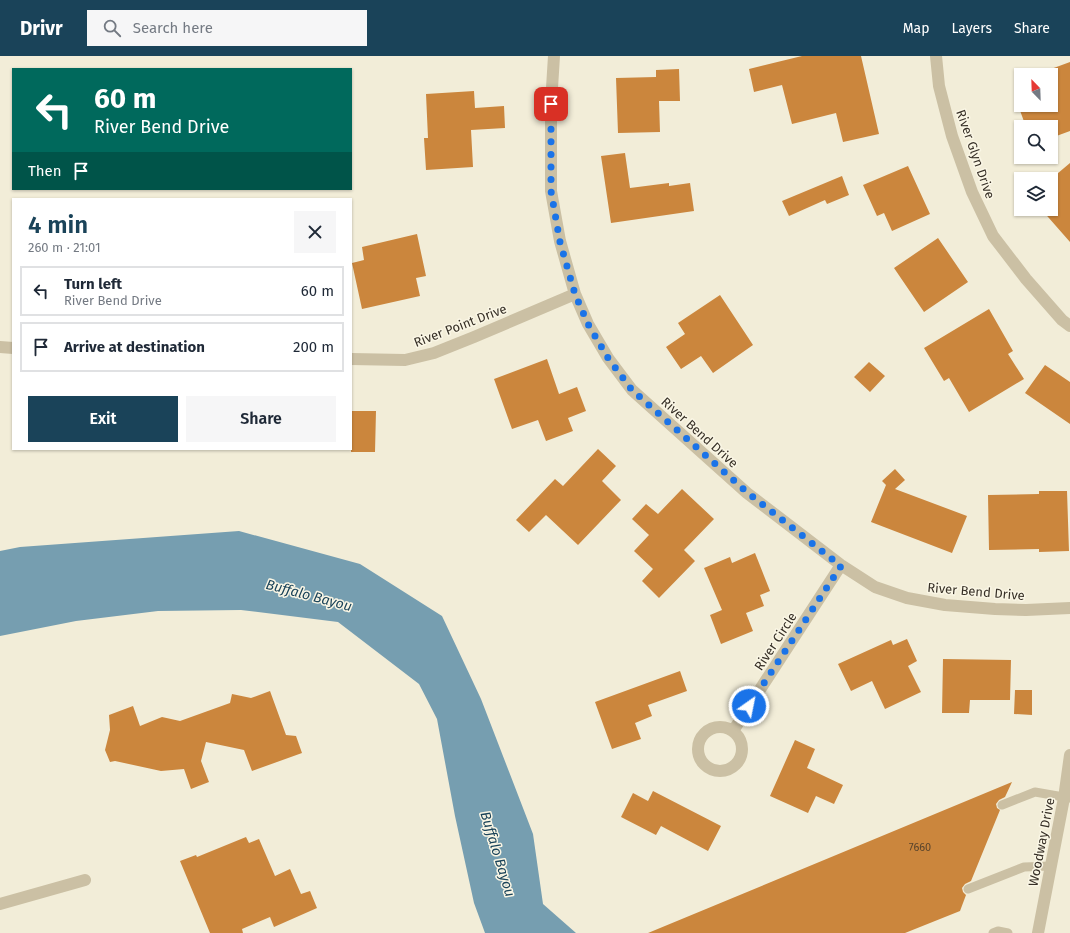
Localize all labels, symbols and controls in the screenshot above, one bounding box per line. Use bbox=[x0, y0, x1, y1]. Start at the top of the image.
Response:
search box bbox=[87, 10, 367, 46]
text: Drivr bbox=[20, 17, 63, 40]
icon: search bbox=[101, 17, 123, 39]
text: Search here bbox=[133, 19, 213, 37]
text: Map bbox=[903, 20, 929, 37]
text: Layers bbox=[951, 20, 992, 37]
text: Share bbox=[1014, 20, 1050, 37]
north arrow bbox=[1014, 68, 1058, 112]
map controls bbox=[1014, 68, 1058, 216]
text: 60 m bbox=[94, 82, 156, 115]
icon: left bbox=[28, 84, 80, 136]
pin bbox=[534, 87, 568, 121]
icon: arrive bbox=[540, 93, 562, 115]
street label: River Glyn Drive bbox=[953, 108, 998, 201]
text: River Bend Drive bbox=[94, 116, 229, 138]
button: search bbox=[1014, 120, 1058, 164]
icon: arrive bbox=[70, 160, 92, 182]
text: Then bbox=[28, 162, 62, 180]
button: layers bbox=[1014, 172, 1058, 216]
text: 4 min bbox=[28, 211, 88, 239]
button: close bbox=[294, 211, 336, 253]
text: 260 m · 21:01 bbox=[28, 240, 101, 255]
text: Turn left bbox=[64, 275, 122, 293]
icon: left bbox=[30, 280, 52, 302]
text: 60 m bbox=[301, 282, 334, 300]
text: River Bend Drive bbox=[64, 293, 162, 308]
street label: River Point Drive bbox=[412, 301, 509, 350]
icon: arrive bbox=[30, 336, 52, 358]
text: Arrive at destination bbox=[64, 338, 205, 356]
text: 200 m bbox=[293, 338, 334, 356]
street label: River Bend Drive bbox=[658, 394, 741, 471]
button: Exit bbox=[28, 396, 178, 442]
button: Share bbox=[186, 396, 336, 442]
water label: Buffalo Bayou bbox=[264, 576, 354, 615]
street label: River Bend Drive bbox=[927, 580, 1025, 603]
street label: River Circle bbox=[751, 609, 800, 673]
position arrow bbox=[728, 685, 770, 727]
street label: Woodway Drive bbox=[1026, 797, 1057, 888]
water label: Buffalo Bayou bbox=[476, 809, 519, 899]
house number: 7660 bbox=[909, 841, 931, 854]

